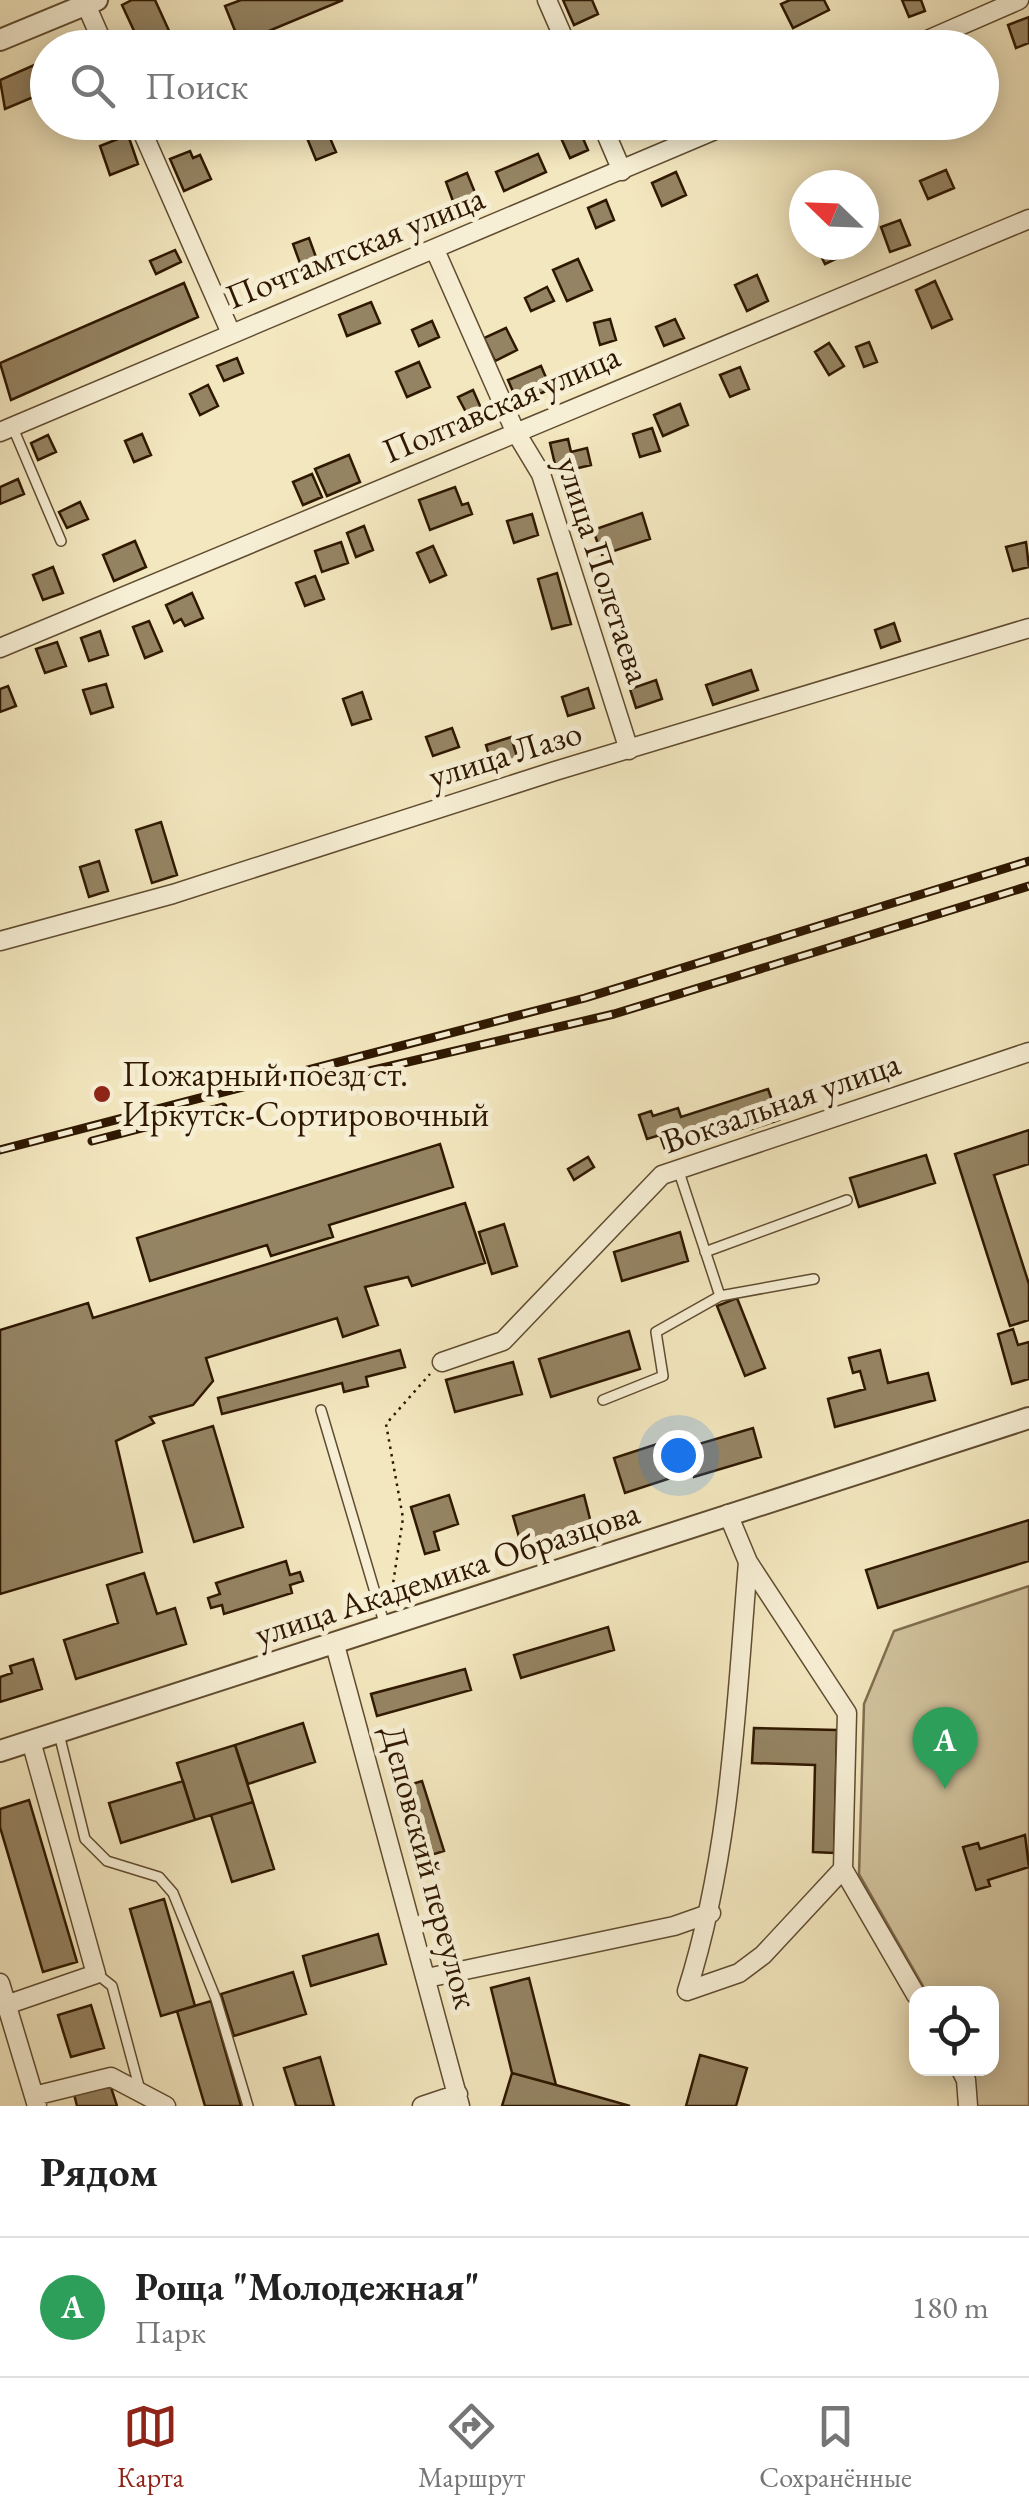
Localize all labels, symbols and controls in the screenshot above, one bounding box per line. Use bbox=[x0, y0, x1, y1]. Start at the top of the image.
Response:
search box bbox=[30, 30, 999, 140]
icon: search bbox=[65, 58, 120, 113]
text: Поиск bbox=[145, 61, 248, 110]
north arrow bbox=[789, 170, 879, 260]
street label: Почтамтская улица bbox=[219, 174, 491, 320]
street label: Полтавская улица bbox=[375, 332, 627, 474]
street label: улица Полетаева bbox=[546, 451, 662, 689]
street label: улица Лазо bbox=[423, 709, 587, 799]
street label: Вокзальная улица bbox=[656, 1040, 906, 1164]
place label: Пожарный поезд ст. Иркутск-Сортировочный bbox=[122, 1051, 489, 1137]
marker: Пожарный поезд ст. Иркутск-Сортировочный bbox=[91, 1083, 113, 1105]
your location bbox=[653, 1430, 704, 1481]
street label: улица Академика Образцова bbox=[249, 1489, 645, 1657]
pin: A bbox=[912, 1706, 978, 1789]
street label: Деповский переулок bbox=[370, 1721, 490, 2014]
map controls bbox=[909, 1986, 999, 2076]
button: locate bbox=[909, 1986, 999, 2076]
text: Рядом bbox=[40, 2144, 158, 2199]
text: Роща "Молодежная" bbox=[135, 2262, 480, 2311]
text: A bbox=[61, 2286, 84, 2328]
text: 180 m bbox=[912, 2286, 989, 2328]
text: Парк bbox=[135, 2311, 206, 2353]
tab: Карта bbox=[117, 2399, 184, 2495]
tab: Маршрут bbox=[418, 2399, 525, 2495]
tab: Сохранённые bbox=[759, 2399, 912, 2495]

